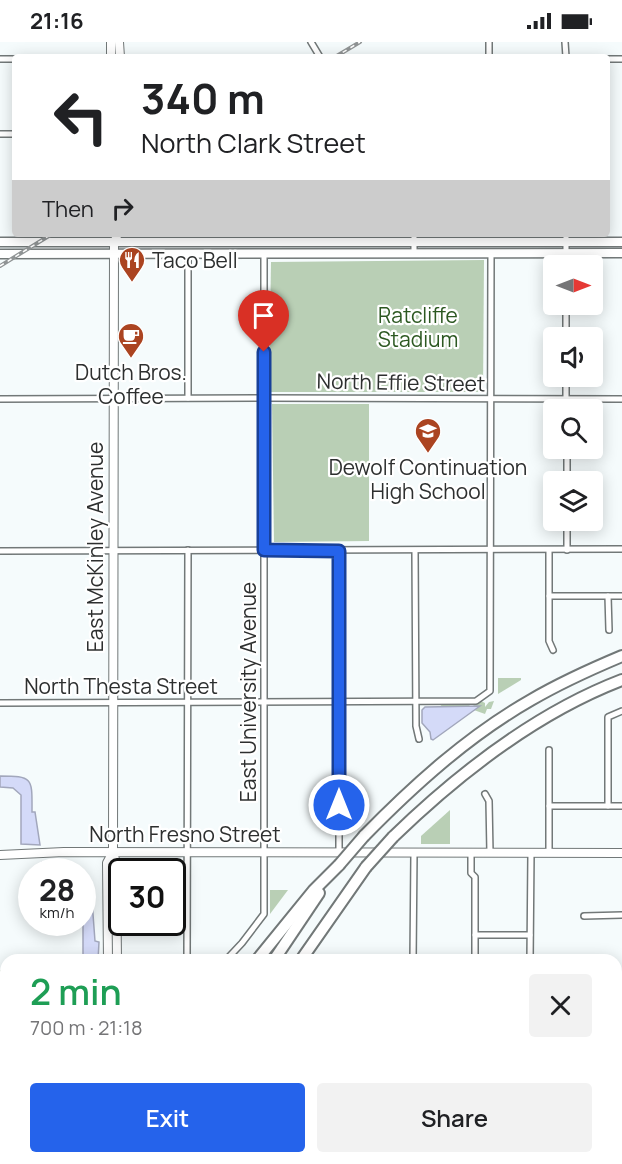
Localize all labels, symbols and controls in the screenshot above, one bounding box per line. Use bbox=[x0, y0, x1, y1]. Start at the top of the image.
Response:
text: 21:16 bbox=[30, 6, 84, 36]
text: 340 m bbox=[141, 69, 265, 127]
icon: left bbox=[42, 78, 120, 156]
text: North Clark Street bbox=[141, 124, 366, 161]
icon: right bbox=[106, 192, 139, 225]
text: Then bbox=[42, 194, 94, 224]
restaurant icon: Taco Bell bbox=[117, 245, 147, 283]
place label: Taco Bell bbox=[152, 246, 238, 274]
north arrow bbox=[543, 255, 603, 315]
map controls bbox=[543, 255, 603, 531]
pin bbox=[238, 290, 289, 352]
icon: arrive bbox=[247, 299, 280, 332]
park label: Ratcliffe Stadium bbox=[378, 301, 458, 353]
cafe icon: Dutch Bros. Coffee bbox=[116, 321, 146, 359]
button: sound bbox=[543, 327, 603, 387]
place label: Dutch Bros. Coffee bbox=[75, 358, 187, 410]
street label: North Effie Street bbox=[316, 367, 486, 397]
button: search bbox=[543, 399, 603, 459]
school or university icon: Dewolf Continuation High School bbox=[413, 416, 443, 454]
street label: East McKinley Avenue bbox=[81, 442, 109, 652]
place label: Dewolf Continuation High School bbox=[329, 453, 527, 505]
button: layers bbox=[543, 471, 603, 531]
street label: East University Avenue bbox=[234, 582, 262, 802]
street label: North Thesta Street bbox=[24, 672, 218, 700]
position arrow bbox=[307, 773, 371, 837]
street label: North Fresno Street bbox=[89, 820, 281, 848]
speed limit sign: 30 bbox=[108, 858, 186, 936]
text: 28 bbox=[39, 869, 75, 910]
text: km/h bbox=[40, 902, 74, 923]
text: 2 min bbox=[30, 967, 122, 1016]
button: close bbox=[529, 974, 592, 1037]
text: 700 m · 21:18 bbox=[30, 1014, 143, 1041]
button: Exit bbox=[30, 1083, 305, 1152]
button: Share bbox=[317, 1083, 592, 1152]

